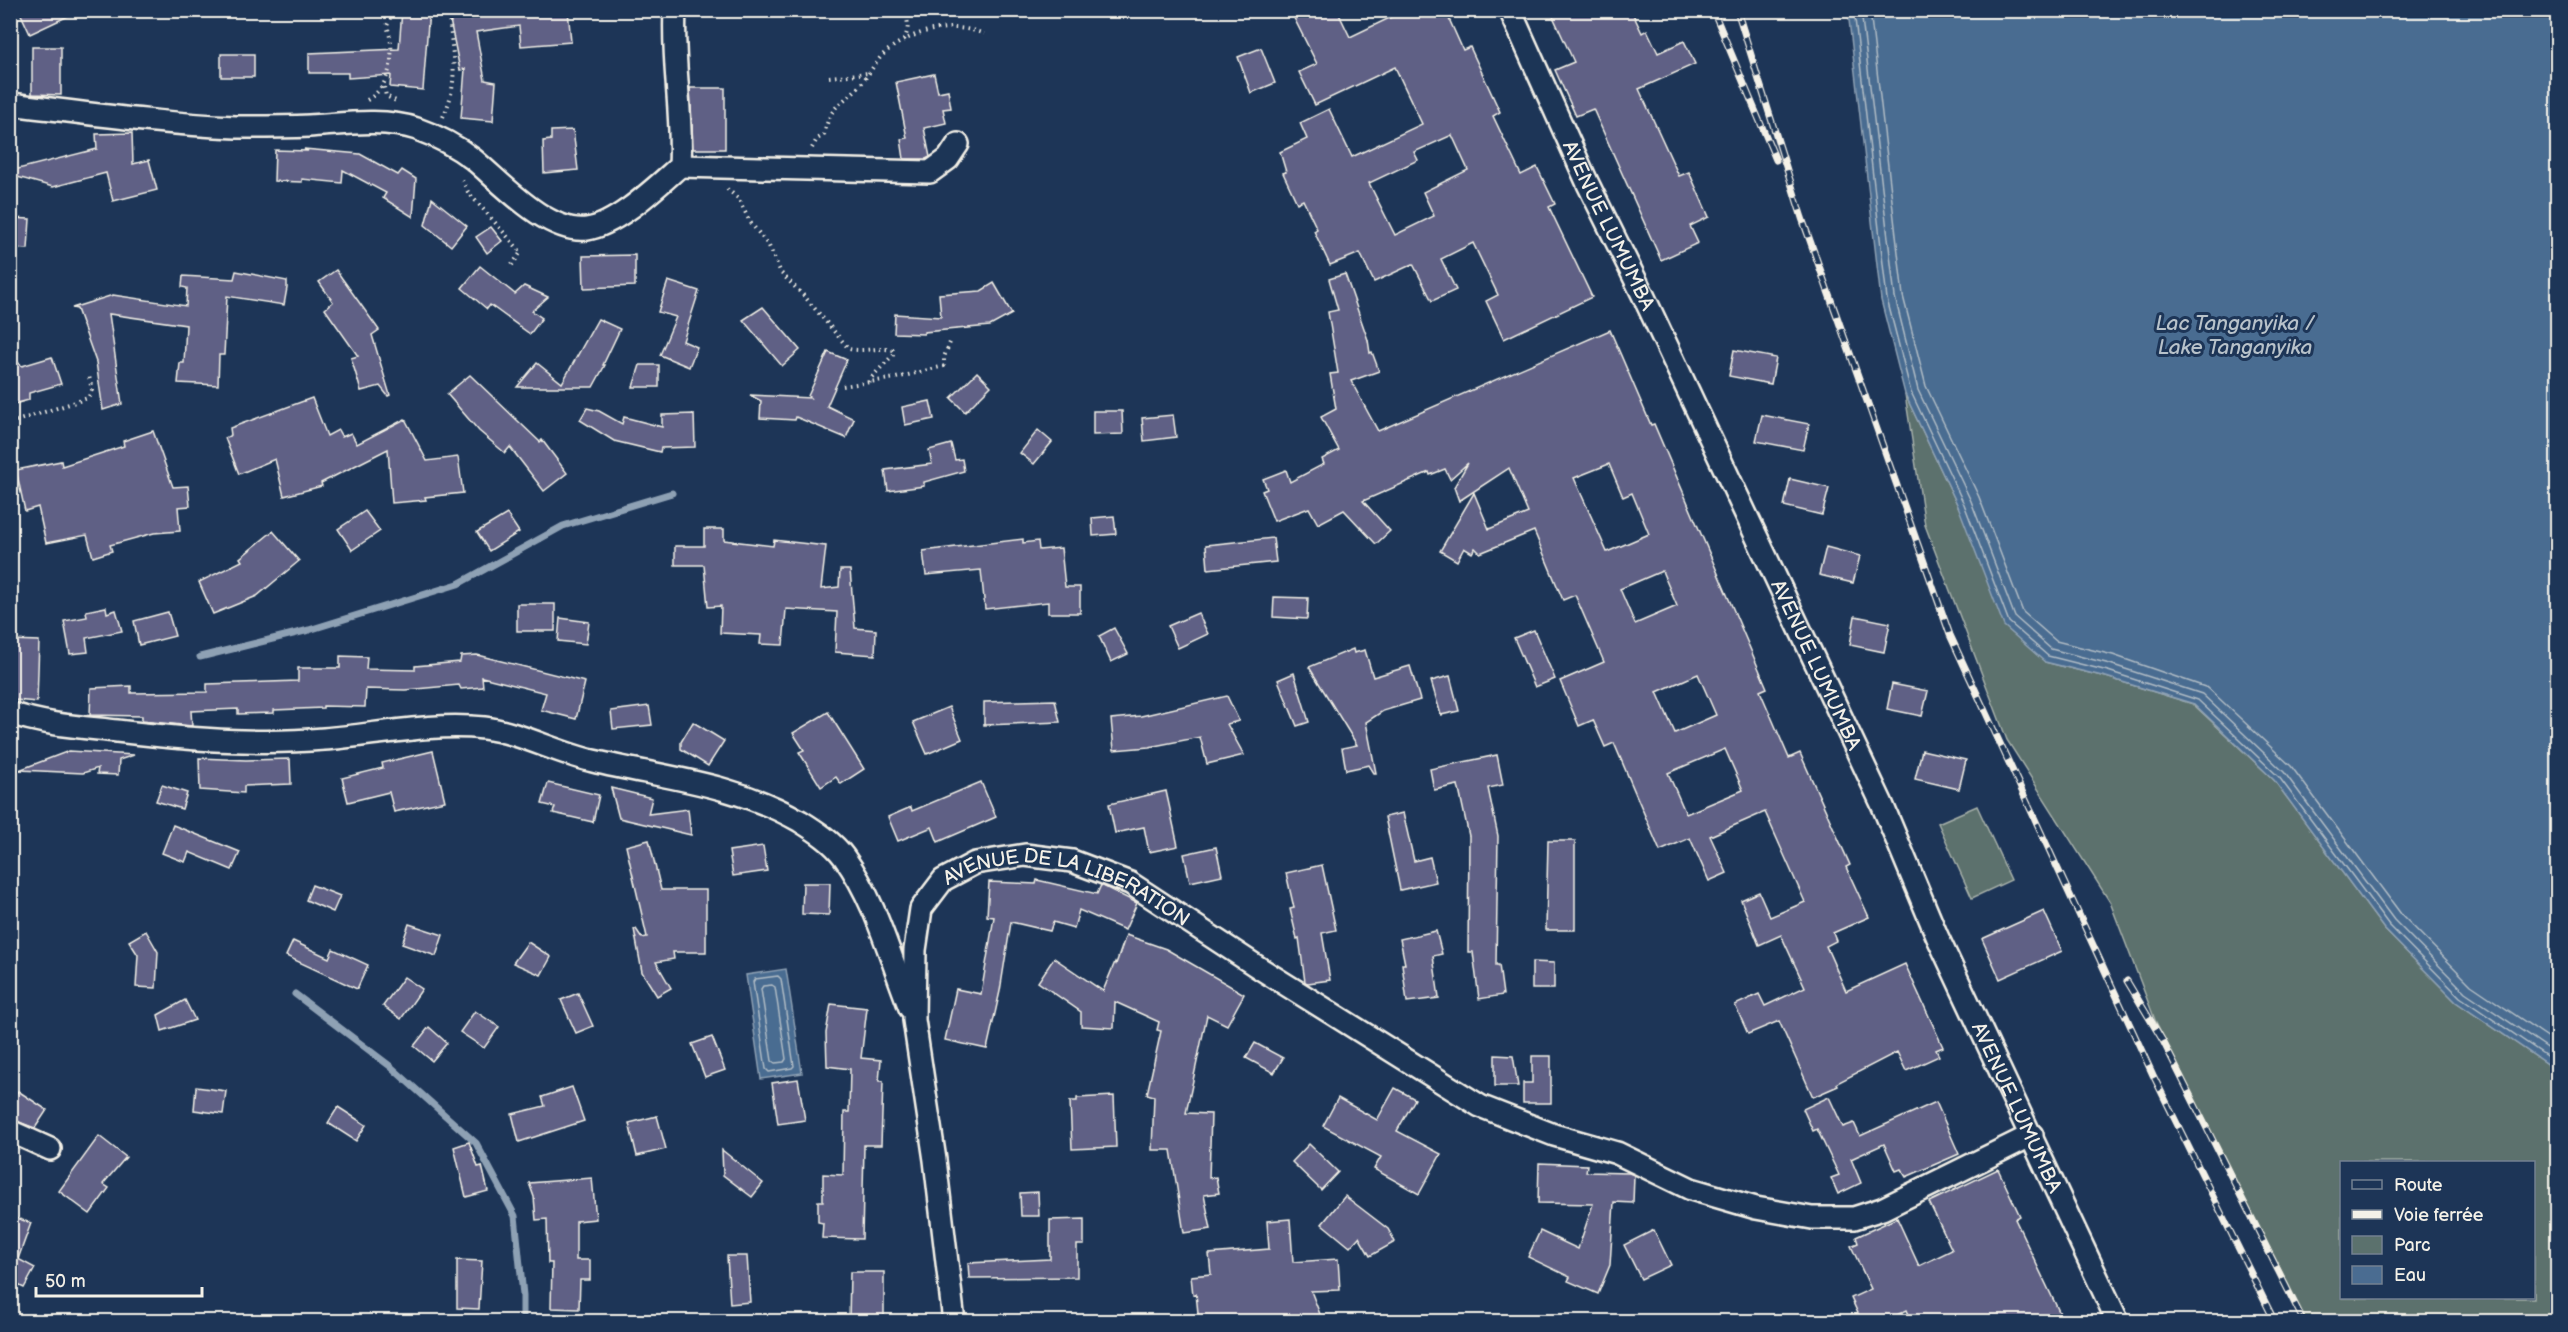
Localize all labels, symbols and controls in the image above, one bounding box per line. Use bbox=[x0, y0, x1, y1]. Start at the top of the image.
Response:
street label: AVENUE LUMUMBA bbox=[1557, 137, 1660, 315]
water label: Lac Tanganyika / Lake Tanganyika bbox=[2156, 311, 2316, 360]
street label: AVENUE LUMUMBA bbox=[1765, 576, 1866, 755]
street label: AVENUE DE LA LIBERATION bbox=[939, 844, 1194, 932]
street label: AVENUE LUMUMBA bbox=[1966, 1019, 2067, 1197]
legend bbox=[2340, 1161, 2535, 1299]
text: Route bbox=[2394, 1175, 2443, 1196]
text: Voie ferrée bbox=[2394, 1205, 2484, 1226]
text: Parc bbox=[2394, 1235, 2431, 1256]
scale bar bbox=[36, 1260, 202, 1298]
text: Eau bbox=[2394, 1265, 2426, 1286]
text: 50 m bbox=[45, 1271, 86, 1292]

